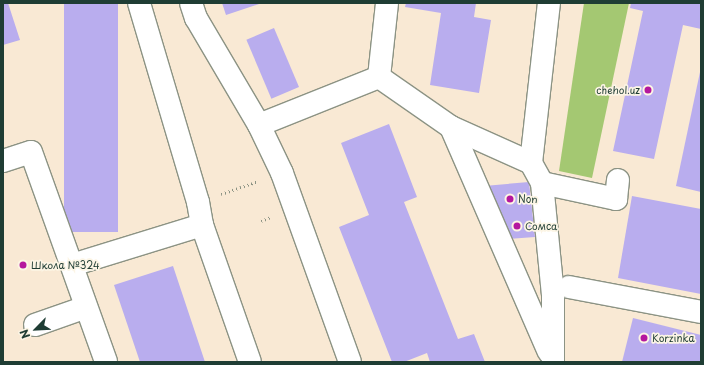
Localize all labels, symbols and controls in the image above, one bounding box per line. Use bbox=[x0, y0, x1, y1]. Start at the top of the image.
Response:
place label: chehol.uz bbox=[596, 84, 640, 96]
marker: chehol.uz bbox=[643, 85, 653, 95]
place label: Non bbox=[518, 193, 538, 205]
marker: Non bbox=[505, 194, 515, 204]
place label: Сомса bbox=[525, 220, 557, 232]
marker: Сомса bbox=[512, 221, 522, 231]
place label: Школа №324 bbox=[31, 259, 100, 271]
marker: Школа №324 bbox=[18, 260, 28, 270]
north arrow bbox=[16, 309, 56, 349]
text: N bbox=[15, 327, 34, 342]
place label: Korzinka bbox=[652, 332, 695, 344]
marker: Korzinka bbox=[639, 333, 649, 343]

